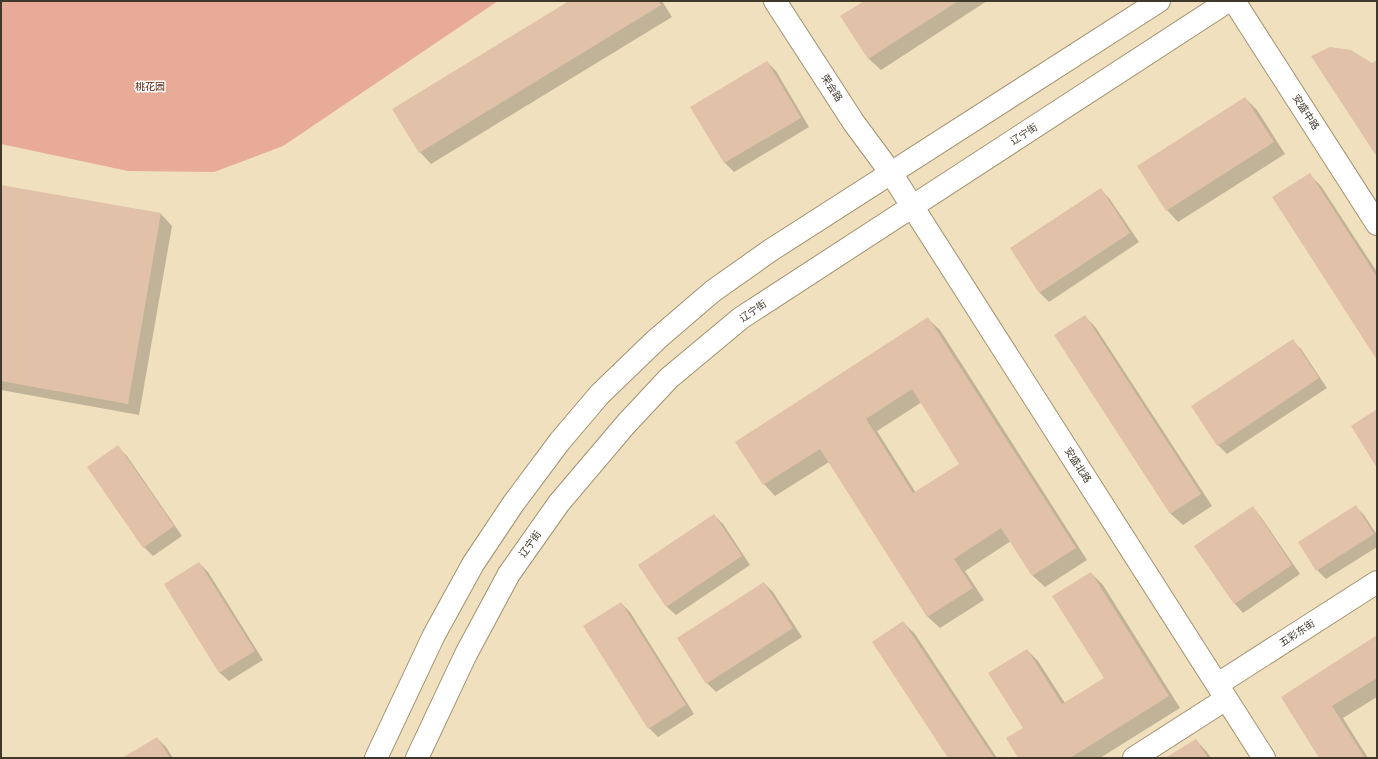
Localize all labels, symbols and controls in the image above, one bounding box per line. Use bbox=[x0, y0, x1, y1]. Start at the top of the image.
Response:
street label: 荣会路 bbox=[819, 72, 845, 104]
park label: 桃花园 bbox=[135, 81, 165, 92]
street label: 安盛中路 bbox=[1290, 92, 1322, 132]
street label: 辽宁街 bbox=[1008, 121, 1040, 147]
street label: 辽宁街 bbox=[737, 298, 769, 324]
street label: 安盛北路 bbox=[1062, 445, 1094, 485]
street label: 辽宁街 bbox=[517, 529, 543, 559]
street label: 五彩东街 bbox=[1277, 617, 1317, 649]

